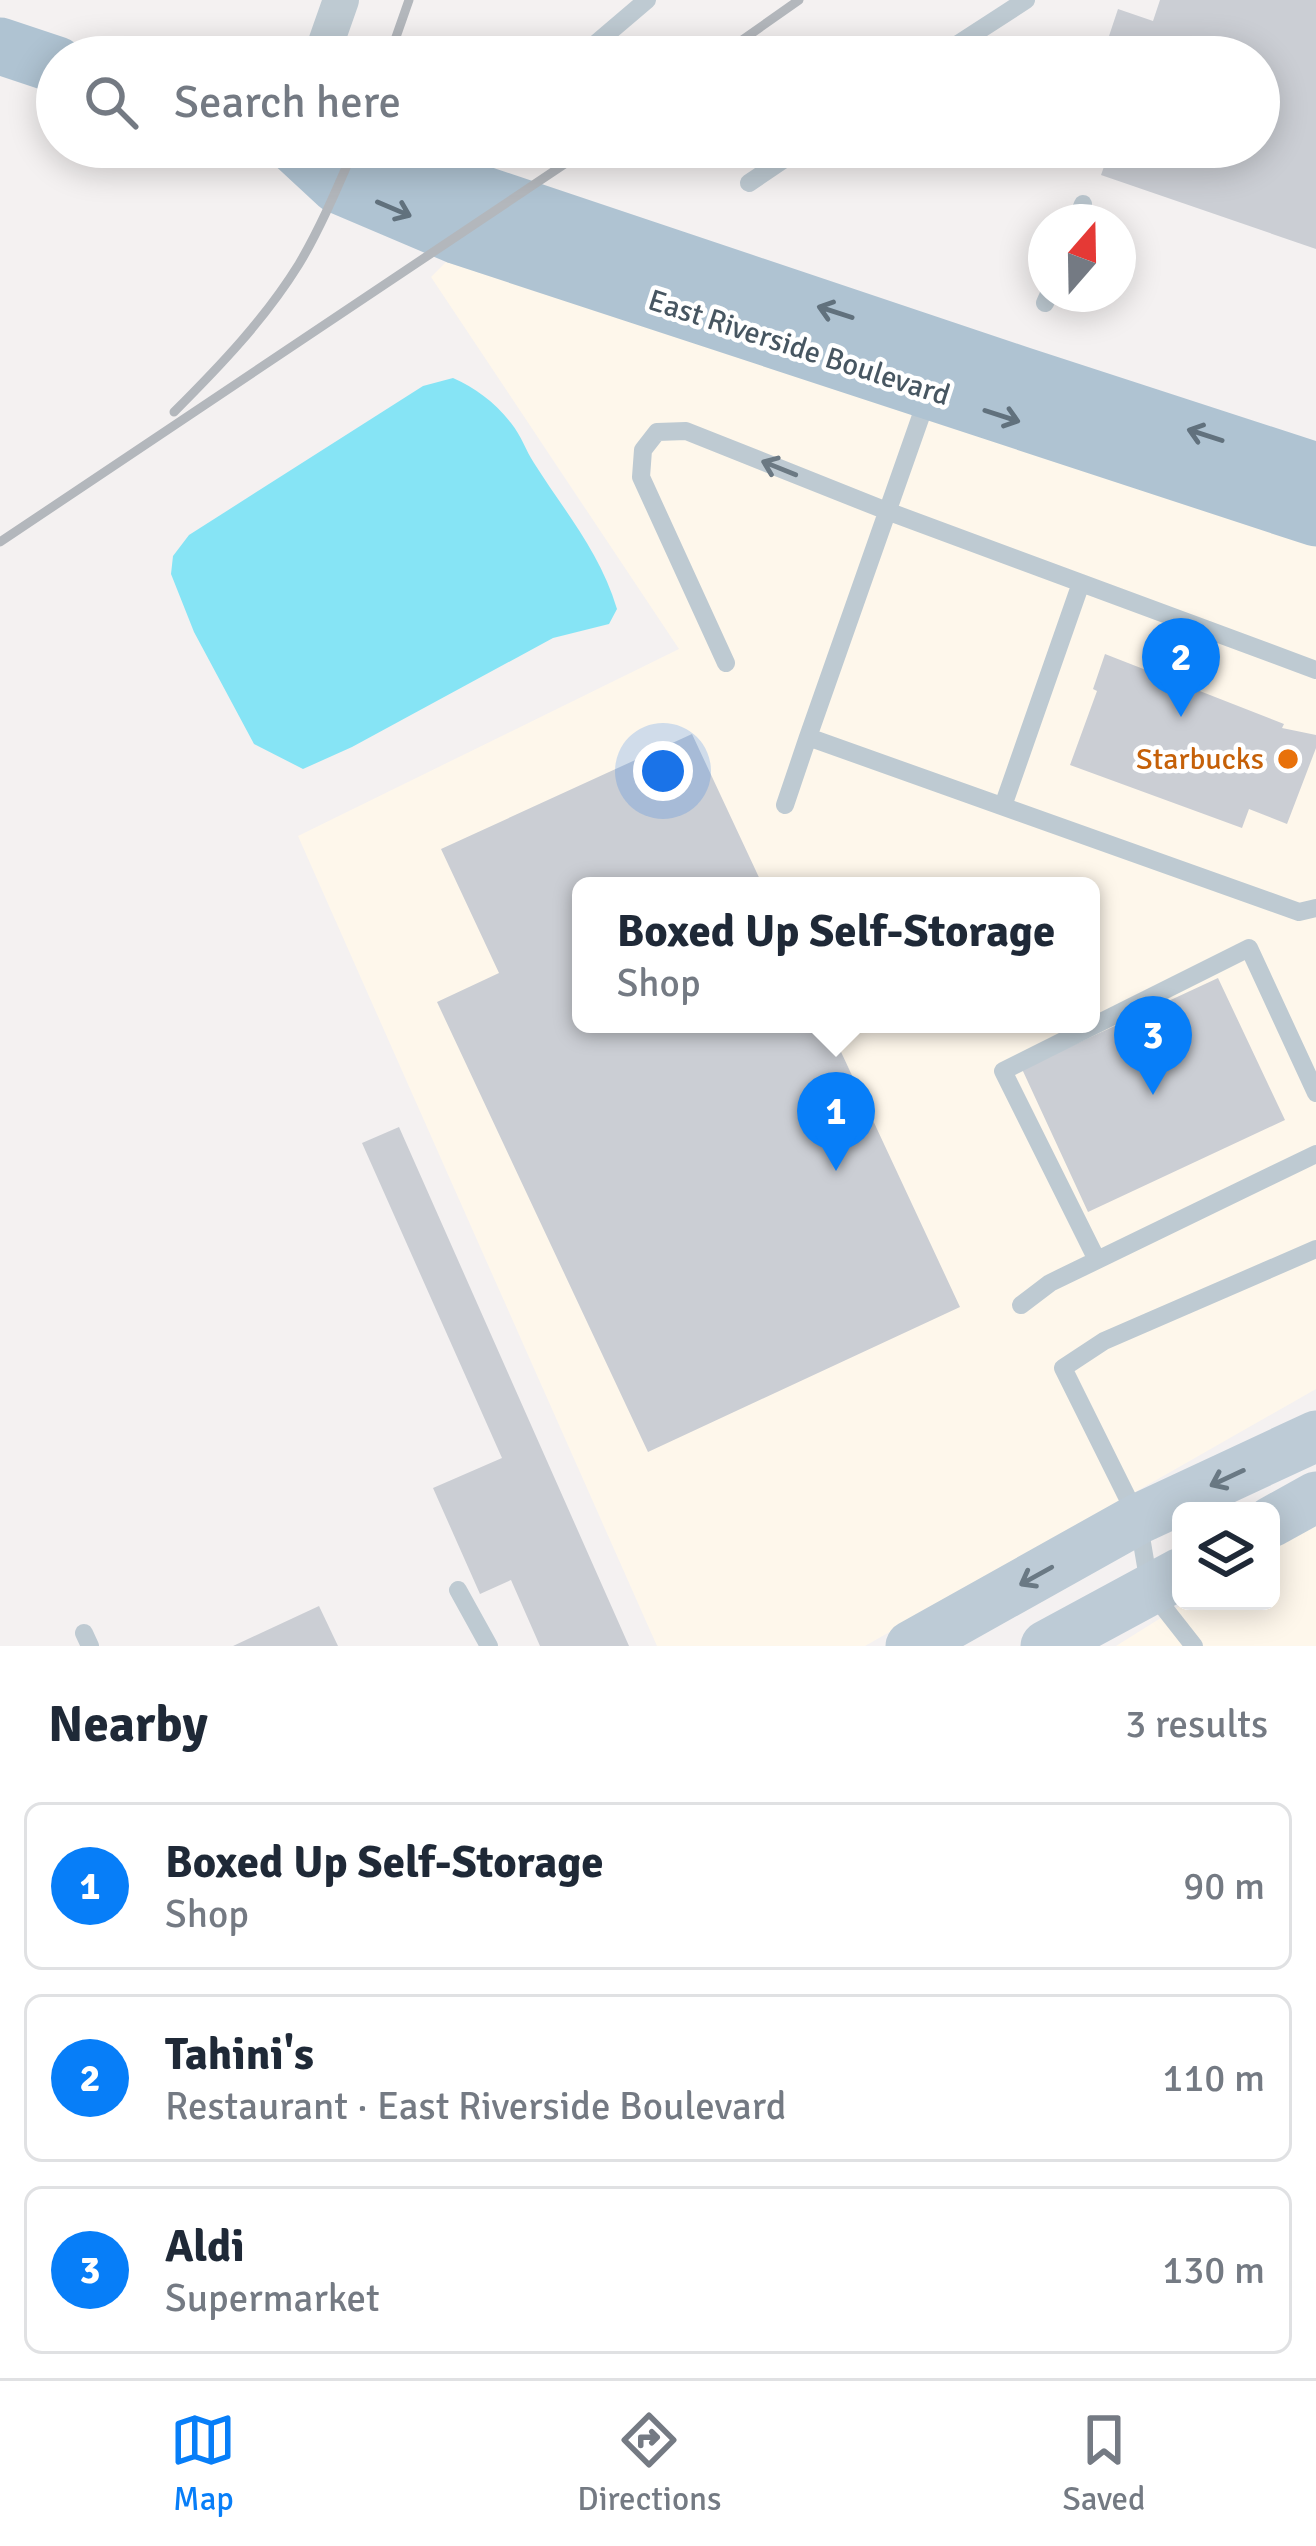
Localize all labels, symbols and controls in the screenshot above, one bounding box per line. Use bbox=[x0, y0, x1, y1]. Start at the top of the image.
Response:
search box bbox=[36, 36, 1280, 168]
icon: search bbox=[78, 69, 144, 135]
text: Search here bbox=[174, 75, 401, 130]
one-way arrow bbox=[375, 200, 412, 221]
north arrow bbox=[1028, 204, 1136, 312]
street label: East Riverside Boulevard bbox=[643, 282, 955, 414]
one-way arrow bbox=[817, 299, 855, 321]
one-way arrow bbox=[982, 406, 1020, 428]
one-way arrow bbox=[1187, 423, 1225, 445]
one-way arrow bbox=[761, 456, 798, 477]
pin: 2 bbox=[1142, 618, 1220, 717]
your location bbox=[633, 741, 693, 801]
place label: Starbucks bbox=[1136, 741, 1264, 778]
marker: Starbucks bbox=[1275, 746, 1301, 772]
popup bbox=[572, 877, 1100, 1033]
text: Boxed Up Self-Storage bbox=[617, 904, 1055, 959]
text: Shop bbox=[617, 959, 701, 1007]
pin: 3 bbox=[1114, 996, 1192, 1095]
pin: 1 bbox=[797, 1072, 875, 1171]
one-way arrow bbox=[1210, 1468, 1246, 1490]
map controls bbox=[1172, 1502, 1280, 1610]
button: layers bbox=[1172, 1502, 1280, 1610]
one-way arrow bbox=[1020, 1565, 1055, 1588]
text: Nearby bbox=[48, 1693, 208, 1756]
text: 3 results bbox=[1125, 1700, 1268, 1748]
text: Boxed Up Self-Storage bbox=[165, 1835, 604, 1890]
text: 1 bbox=[79, 1862, 101, 1910]
text: 90 m bbox=[1183, 1862, 1265, 1910]
text: Shop bbox=[165, 1890, 249, 1938]
text: Tahini's bbox=[165, 2027, 314, 2082]
text: 2 bbox=[79, 2054, 101, 2102]
text: 110 m bbox=[1162, 2054, 1265, 2102]
text: Restaurant · East Riverside Boulevard bbox=[165, 2082, 787, 2130]
text: Aldi bbox=[165, 2219, 245, 2274]
text: 3 bbox=[79, 2246, 101, 2294]
text: 130 m bbox=[1162, 2246, 1265, 2294]
text: Supermarket bbox=[165, 2274, 380, 2322]
tab: Map bbox=[170, 2407, 236, 2520]
tab: Directions bbox=[577, 2407, 722, 2520]
tab: Saved bbox=[1062, 2407, 1146, 2520]

